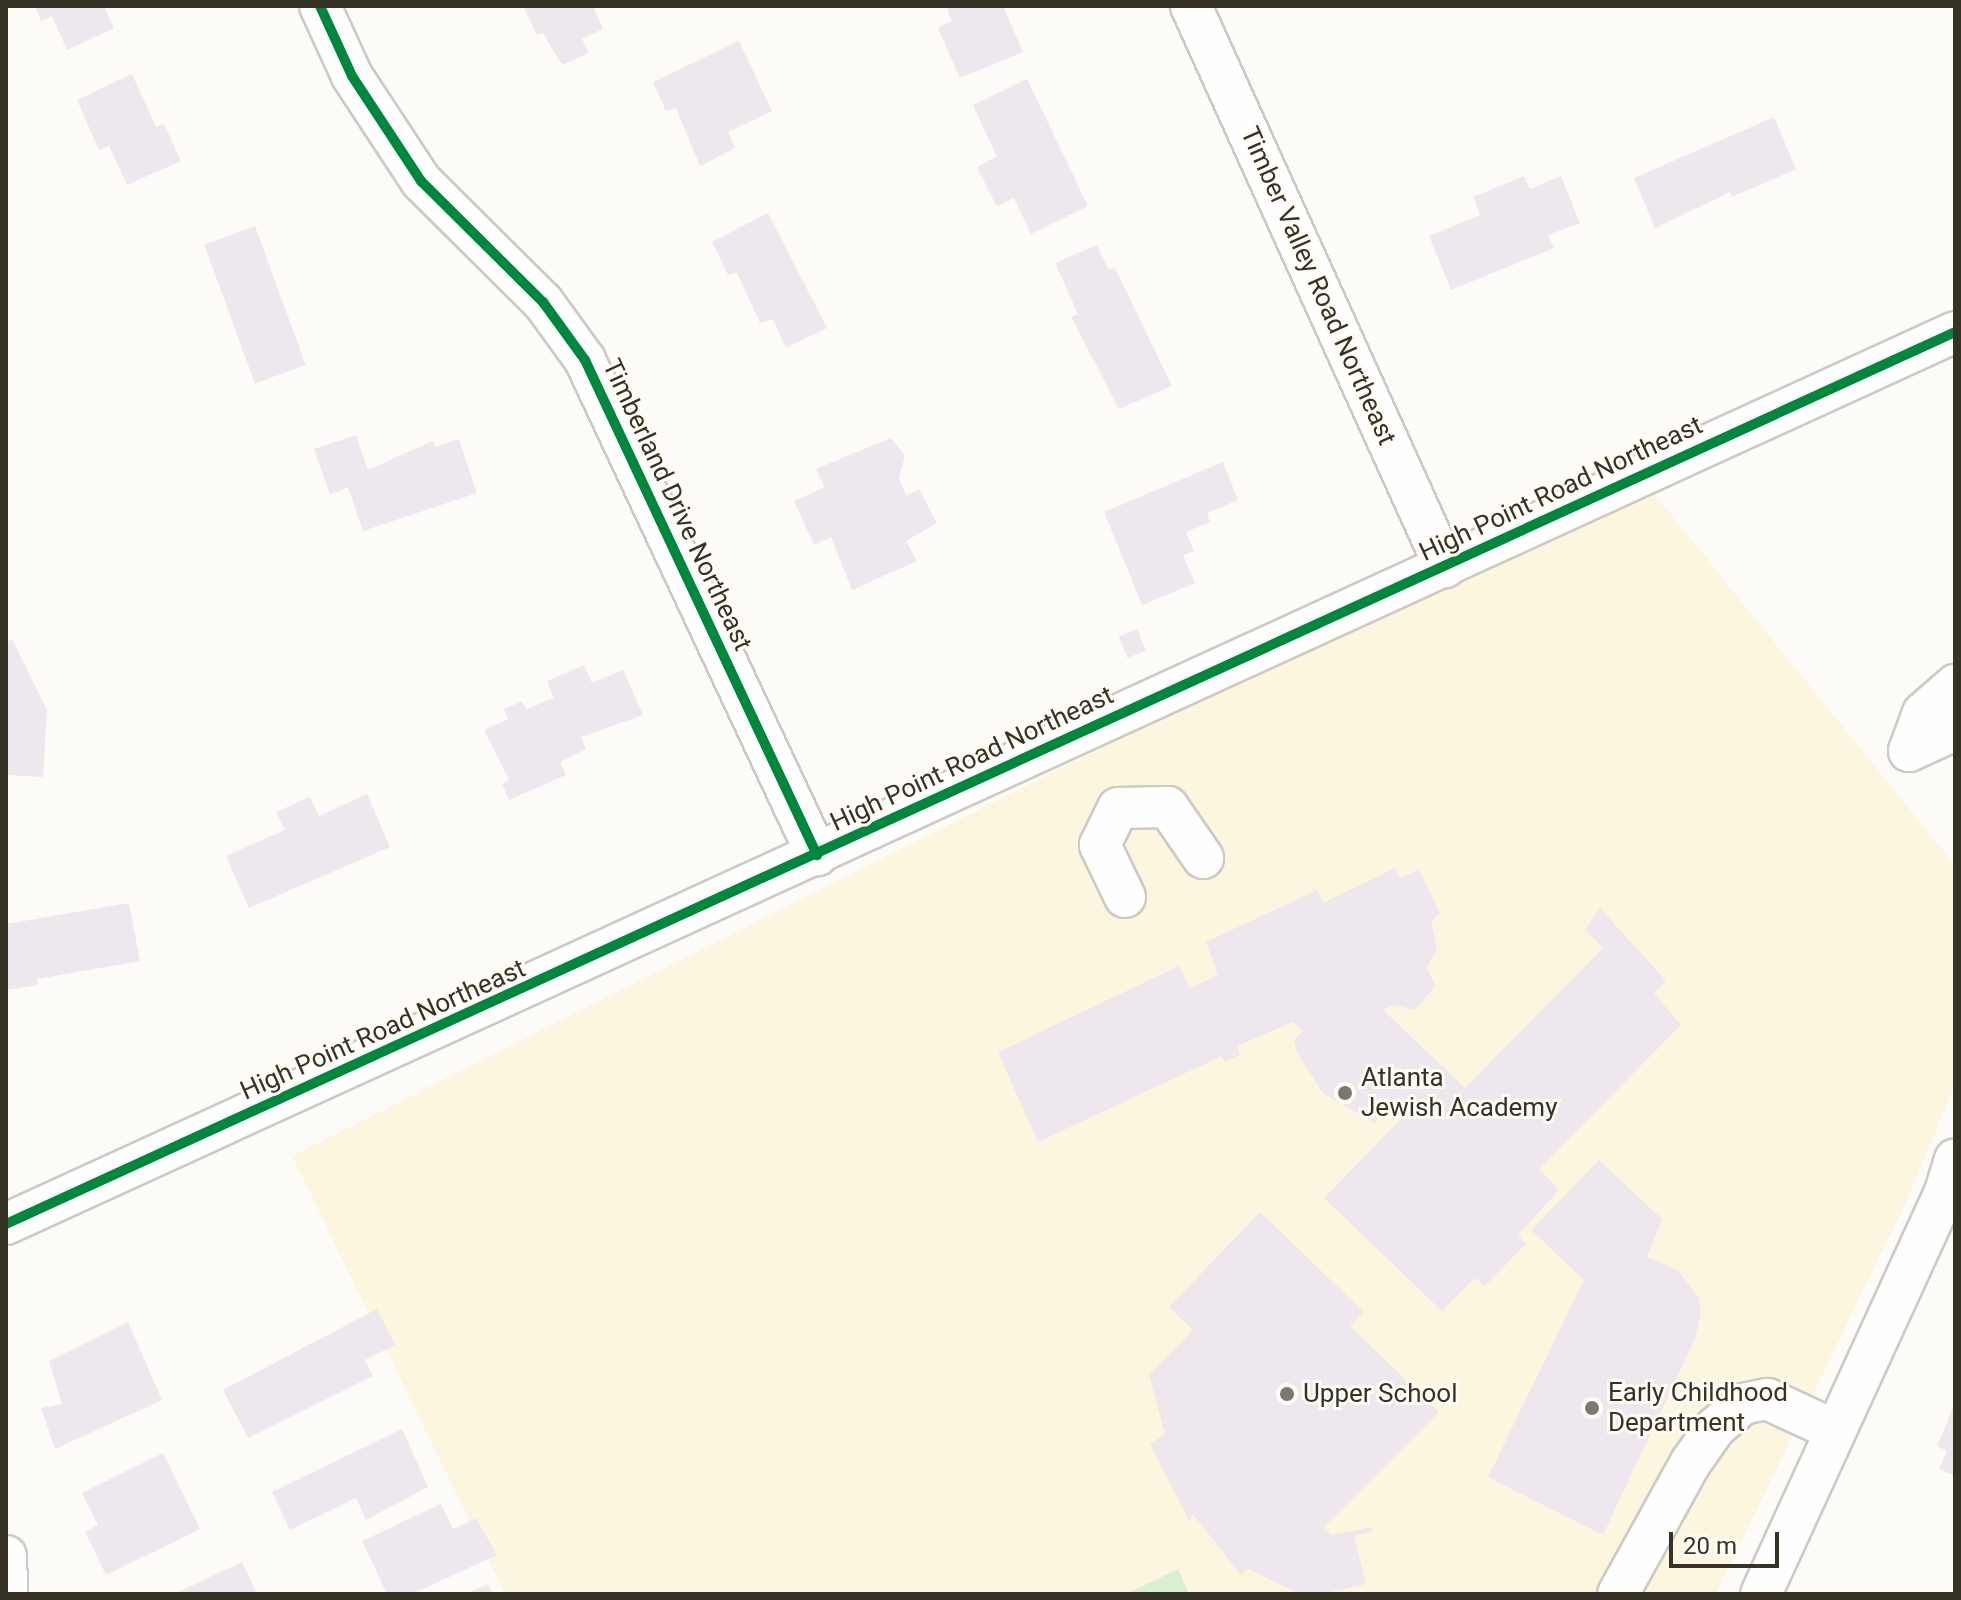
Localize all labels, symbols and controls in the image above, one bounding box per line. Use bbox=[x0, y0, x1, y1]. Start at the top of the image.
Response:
street label: Timber Valley Road Northeast bbox=[1234, 122, 1402, 450]
street label: Timberland Drive Northeast bbox=[596, 354, 758, 656]
street label: High Point Road Northeast bbox=[1415, 410, 1707, 568]
street label: High Point Road Northeast bbox=[826, 680, 1118, 838]
street label: High Point Road Northeast bbox=[236, 953, 530, 1107]
place label: Atlanta Jewish Academy bbox=[1361, 1062, 1557, 1124]
marker: Atlanta Jewish Academy bbox=[1336, 1084, 1354, 1102]
place label: Early Childhood Department bbox=[1608, 1377, 1788, 1438]
place label: Upper School bbox=[1303, 1378, 1457, 1410]
marker: Upper School bbox=[1278, 1385, 1296, 1403]
marker: Early Childhood Department bbox=[1583, 1399, 1601, 1417]
scale bar bbox=[1673, 1516, 1783, 1566]
text: 20 m bbox=[1683, 1532, 1737, 1560]

